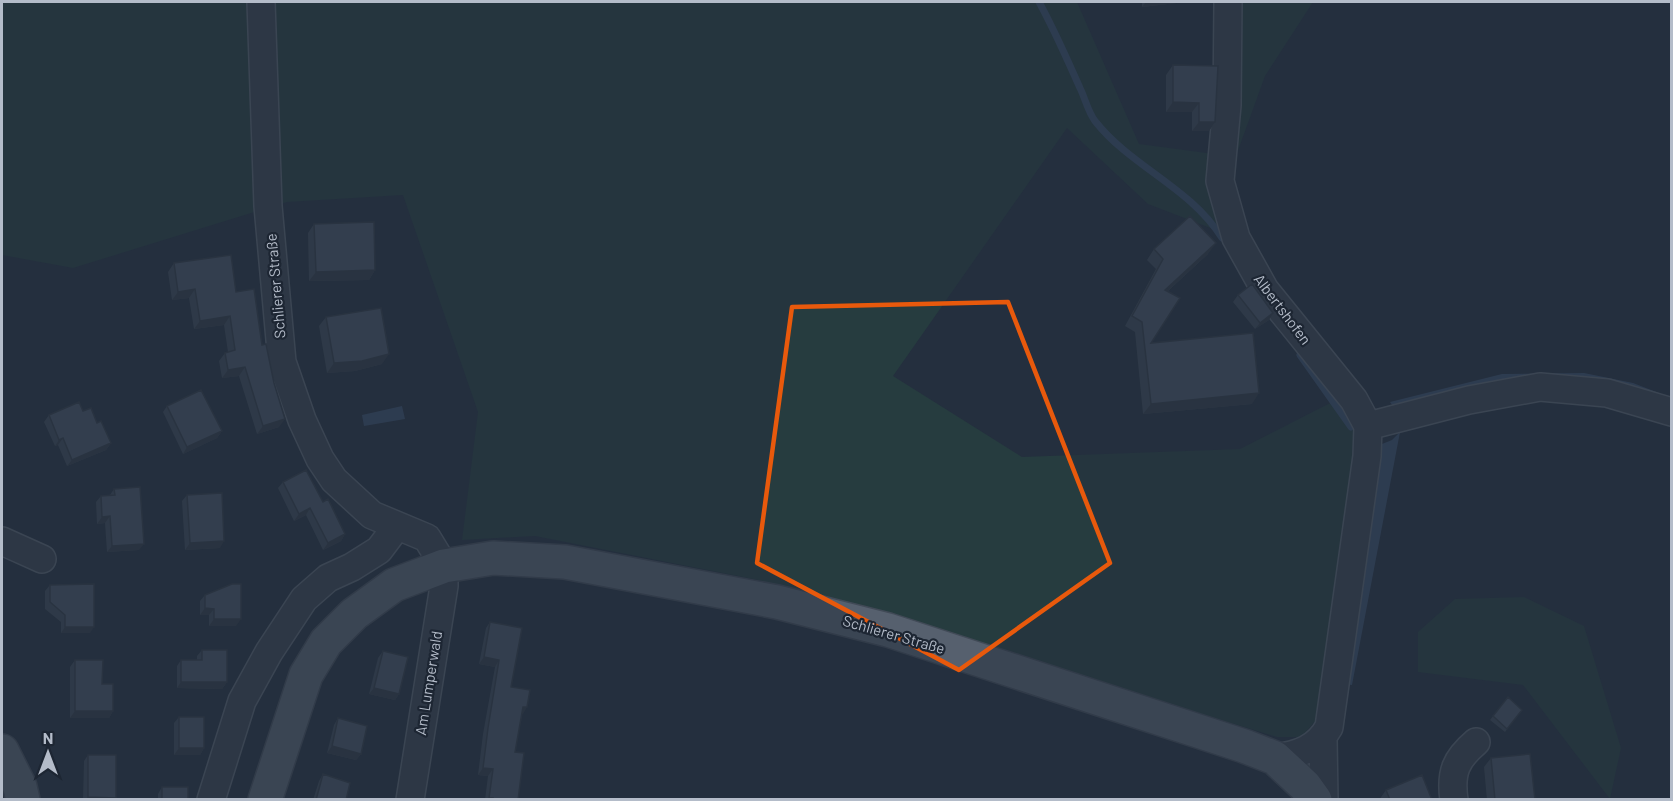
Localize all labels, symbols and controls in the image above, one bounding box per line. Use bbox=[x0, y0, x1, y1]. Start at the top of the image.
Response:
street label: Schlierer Straße bbox=[261, 233, 289, 339]
street label: Albertshofen bbox=[1251, 270, 1315, 348]
street label: Schlierer Straße bbox=[841, 611, 947, 657]
street label: Am Lumperwald bbox=[411, 629, 445, 737]
north arrow bbox=[18, 723, 78, 783]
text: N bbox=[43, 728, 53, 747]

